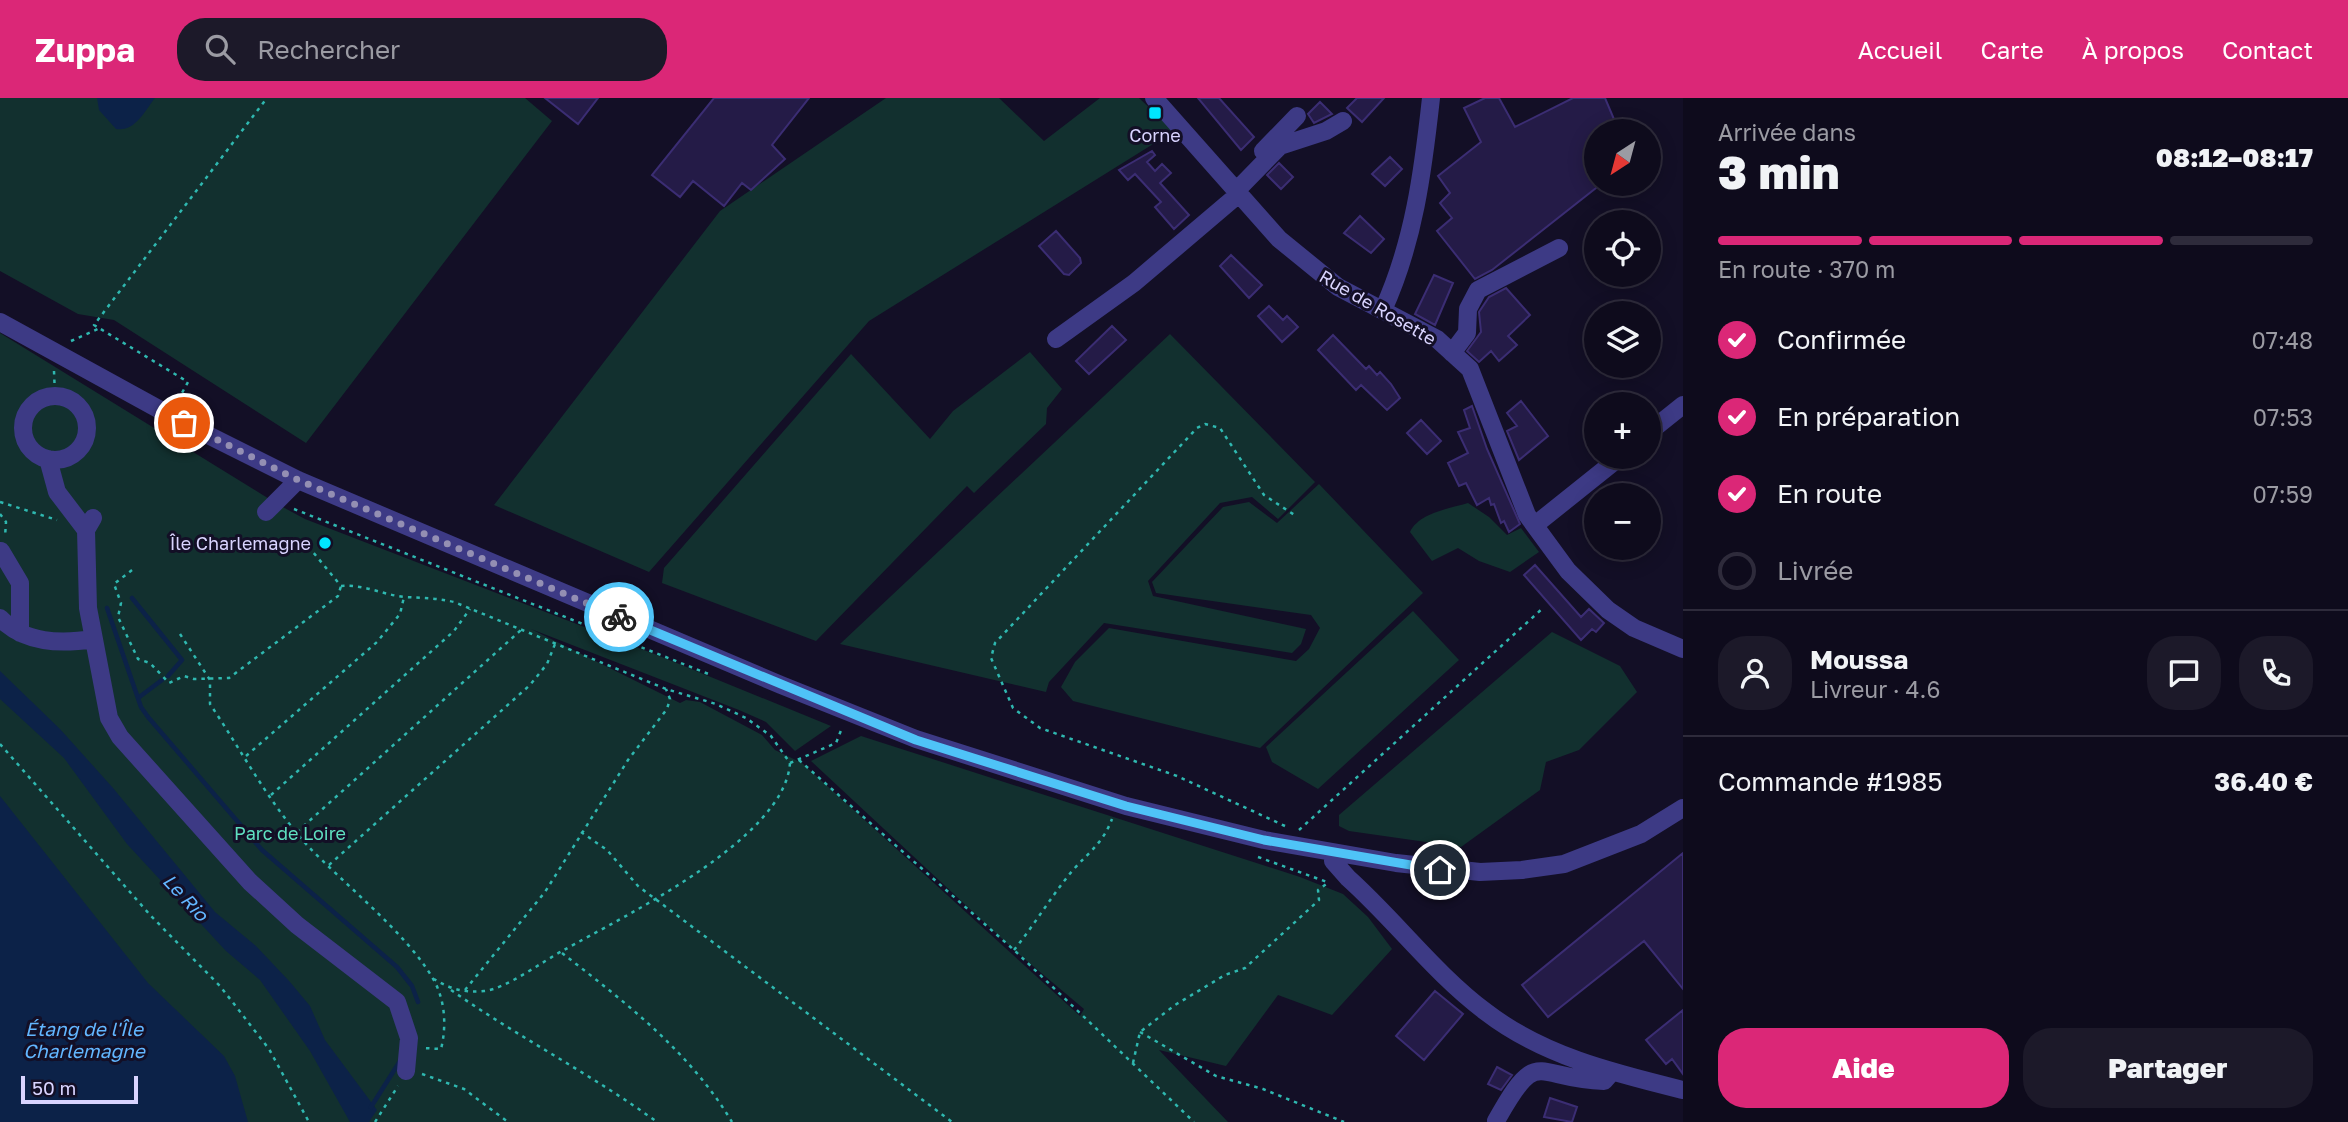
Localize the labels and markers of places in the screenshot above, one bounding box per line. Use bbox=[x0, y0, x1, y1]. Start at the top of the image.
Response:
marker: Corne bbox=[1147, 105, 1163, 121]
place label: Corne bbox=[1129, 124, 1181, 146]
pin bbox=[154, 393, 214, 453]
place label: Île Charlemagne bbox=[169, 532, 311, 554]
marker: Île Charlemagne bbox=[317, 535, 333, 551]
pin bbox=[1410, 840, 1470, 900]

